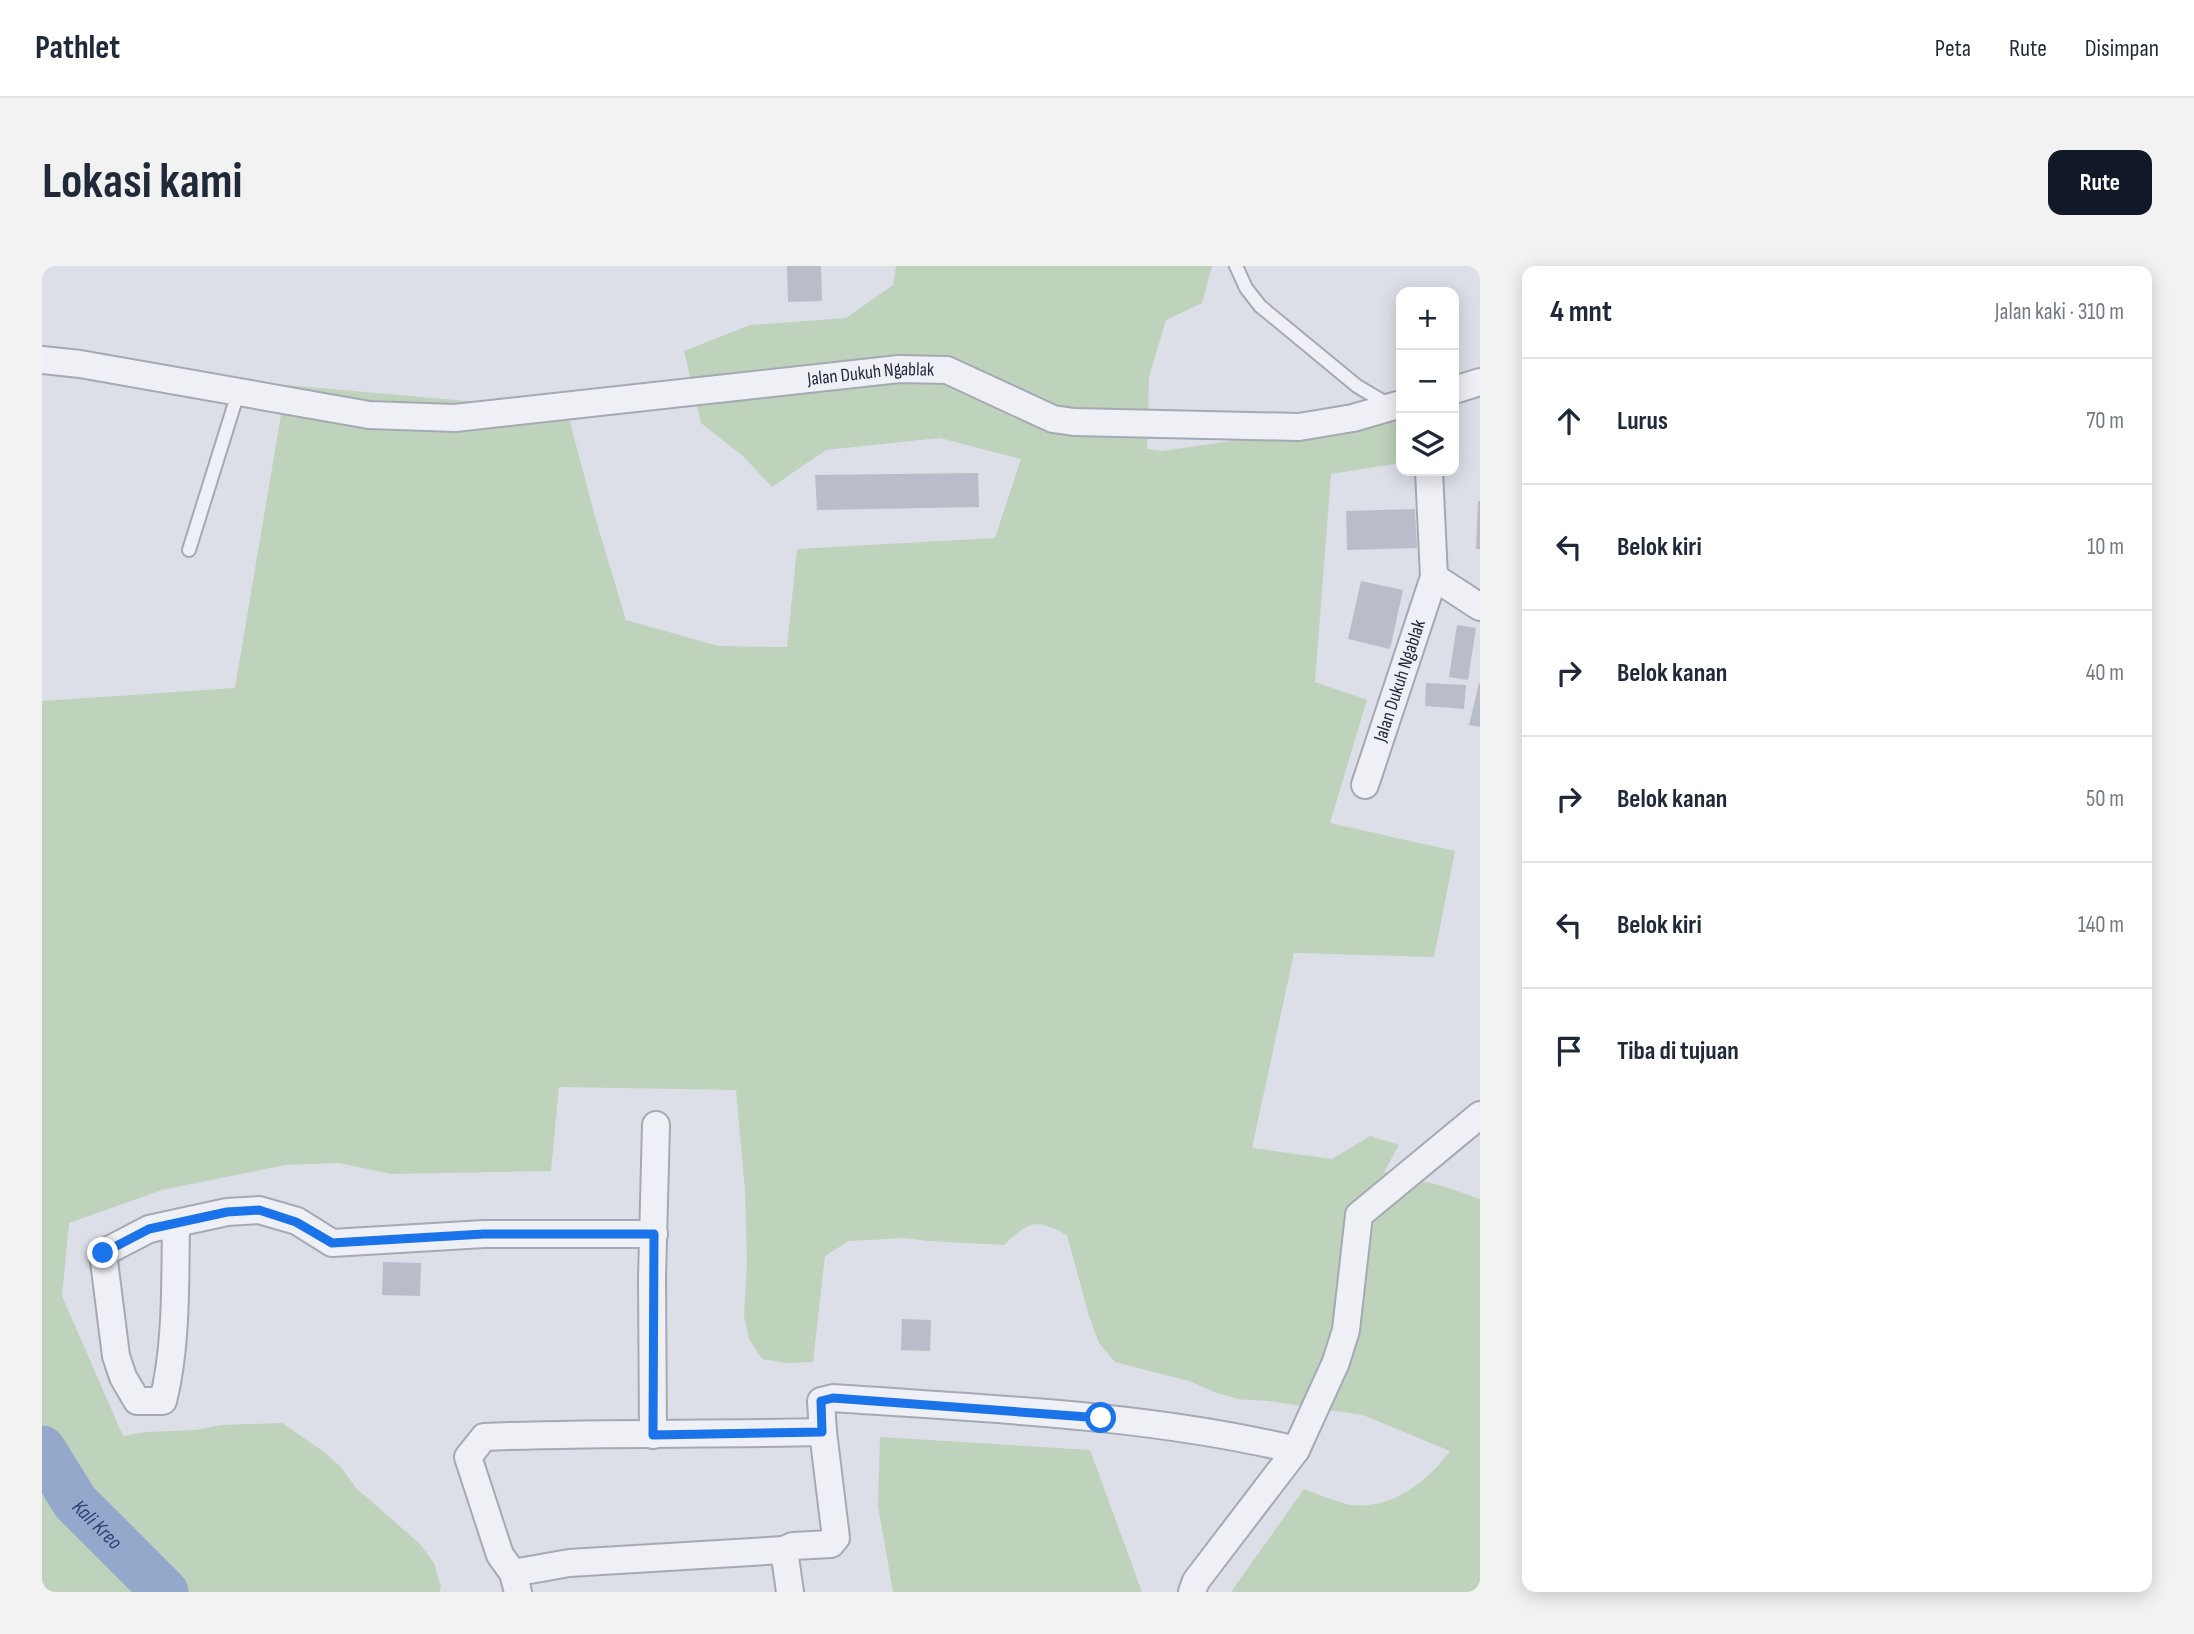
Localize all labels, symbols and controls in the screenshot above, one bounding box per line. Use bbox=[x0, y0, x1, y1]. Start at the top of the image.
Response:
text: Pathlet bbox=[35, 28, 120, 68]
text: Peta bbox=[1935, 34, 1971, 63]
text: Rute bbox=[2009, 34, 2047, 63]
text: Disimpan bbox=[2085, 34, 2159, 63]
button: Rute bbox=[2048, 150, 2152, 215]
text: Lokasi kami bbox=[42, 153, 242, 212]
map controls bbox=[1396, 287, 1459, 476]
button: + bbox=[1396, 287, 1459, 350]
text: 4 mnt bbox=[1550, 294, 1612, 330]
text: Jalan kaki · 310 m bbox=[1995, 298, 2124, 326]
button: − bbox=[1396, 350, 1459, 413]
street label: Jalan Dukuh Ngablak bbox=[805, 357, 935, 391]
icon: ahead bbox=[1550, 402, 1588, 440]
text: Lurus bbox=[1617, 406, 1668, 437]
text: 70 m bbox=[2086, 407, 2124, 435]
button: layers bbox=[1396, 413, 1459, 476]
icon: left bbox=[1550, 528, 1588, 566]
text: Belok kiri bbox=[1617, 532, 1702, 563]
text: 10 m bbox=[2087, 533, 2124, 561]
street label: Jalan Dukuh Ngablak bbox=[1368, 616, 1431, 746]
icon: right bbox=[1550, 654, 1588, 692]
text: Belok kanan bbox=[1617, 658, 1727, 689]
text: 40 m bbox=[2086, 659, 2124, 687]
icon: right bbox=[1550, 780, 1588, 818]
text: Belok kanan bbox=[1617, 784, 1727, 815]
text: 50 m bbox=[2086, 785, 2124, 813]
icon: left bbox=[1550, 906, 1588, 944]
text: Belok kiri bbox=[1617, 910, 1702, 941]
text: 140 m bbox=[2078, 911, 2124, 939]
icon: arrive bbox=[1550, 1032, 1588, 1070]
text: Tiba di tujuan bbox=[1617, 1036, 1739, 1067]
route end bbox=[87, 1237, 118, 1268]
route start bbox=[1085, 1402, 1116, 1433]
water label: Kali Kreo bbox=[67, 1494, 128, 1555]

